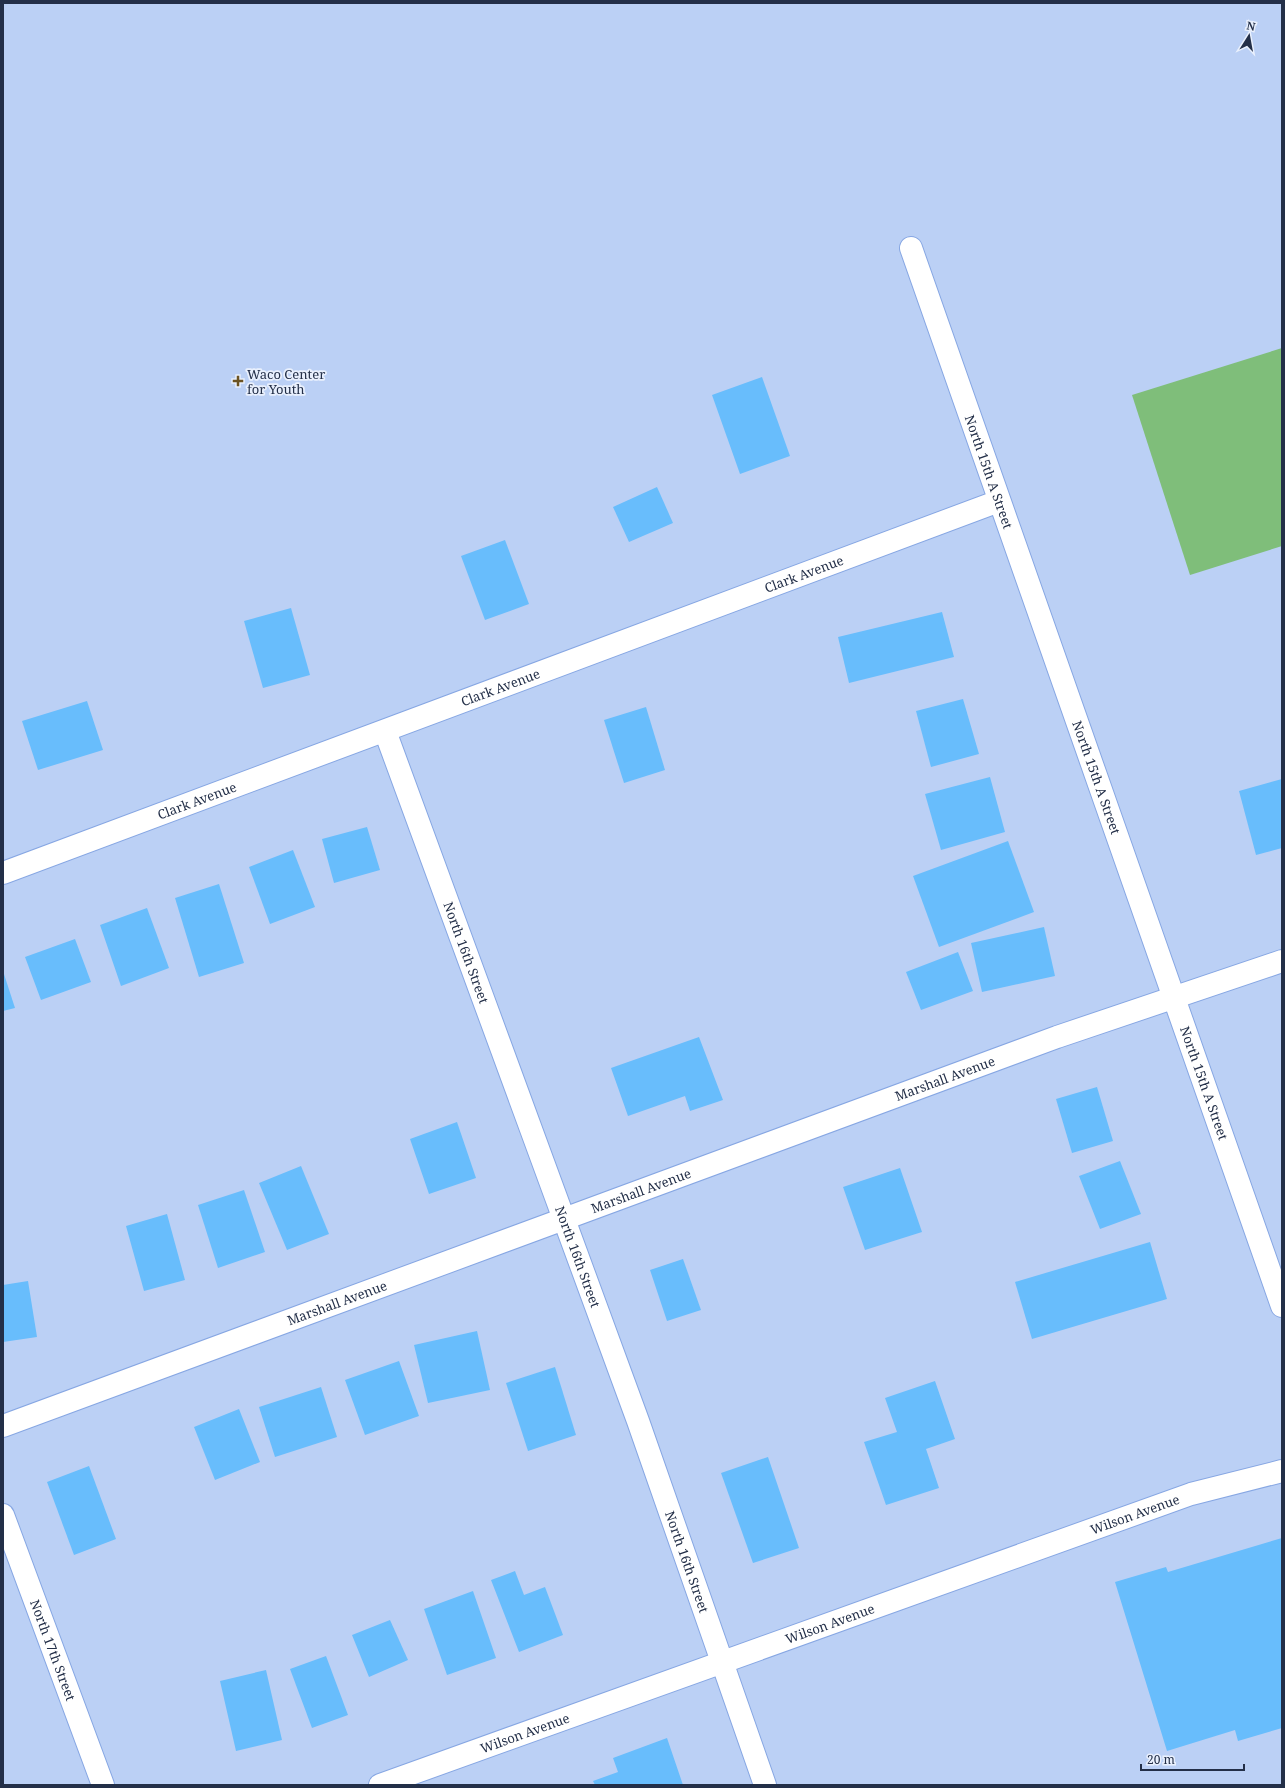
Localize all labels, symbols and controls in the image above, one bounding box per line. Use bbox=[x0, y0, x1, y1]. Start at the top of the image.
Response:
north arrow bbox=[1229, 16, 1269, 56]
text: N bbox=[1245, 18, 1257, 34]
place label: Waco Center for Youth bbox=[247, 365, 325, 398]
marker: Waco Center for Youth bbox=[232, 375, 244, 387]
street label: North 15th A Street bbox=[961, 412, 1017, 532]
street label: Clark Avenue bbox=[762, 551, 846, 597]
street label: Clark Avenue bbox=[458, 664, 542, 710]
street label: North 15th A Street bbox=[1068, 718, 1125, 837]
street label: Clark Avenue bbox=[155, 778, 239, 824]
street label: North 16th Street bbox=[439, 899, 493, 1006]
street label: North 15th A Street bbox=[1176, 1024, 1233, 1143]
street label: Marshall Avenue bbox=[892, 1052, 997, 1105]
street label: Marshall Avenue bbox=[589, 1164, 693, 1217]
street label: North 16th Street bbox=[551, 1203, 605, 1310]
street label: Marshall Avenue bbox=[285, 1276, 389, 1329]
street label: Wilson Avenue bbox=[1088, 1490, 1182, 1538]
street label: North 16th Street bbox=[661, 1508, 713, 1616]
street label: North 17th Street bbox=[26, 1597, 80, 1704]
street label: Wilson Avenue bbox=[783, 1599, 877, 1648]
street label: Wilson Avenue bbox=[478, 1709, 572, 1757]
scale bar bbox=[1141, 1746, 1244, 1772]
text: 20 m bbox=[1147, 1751, 1175, 1768]

